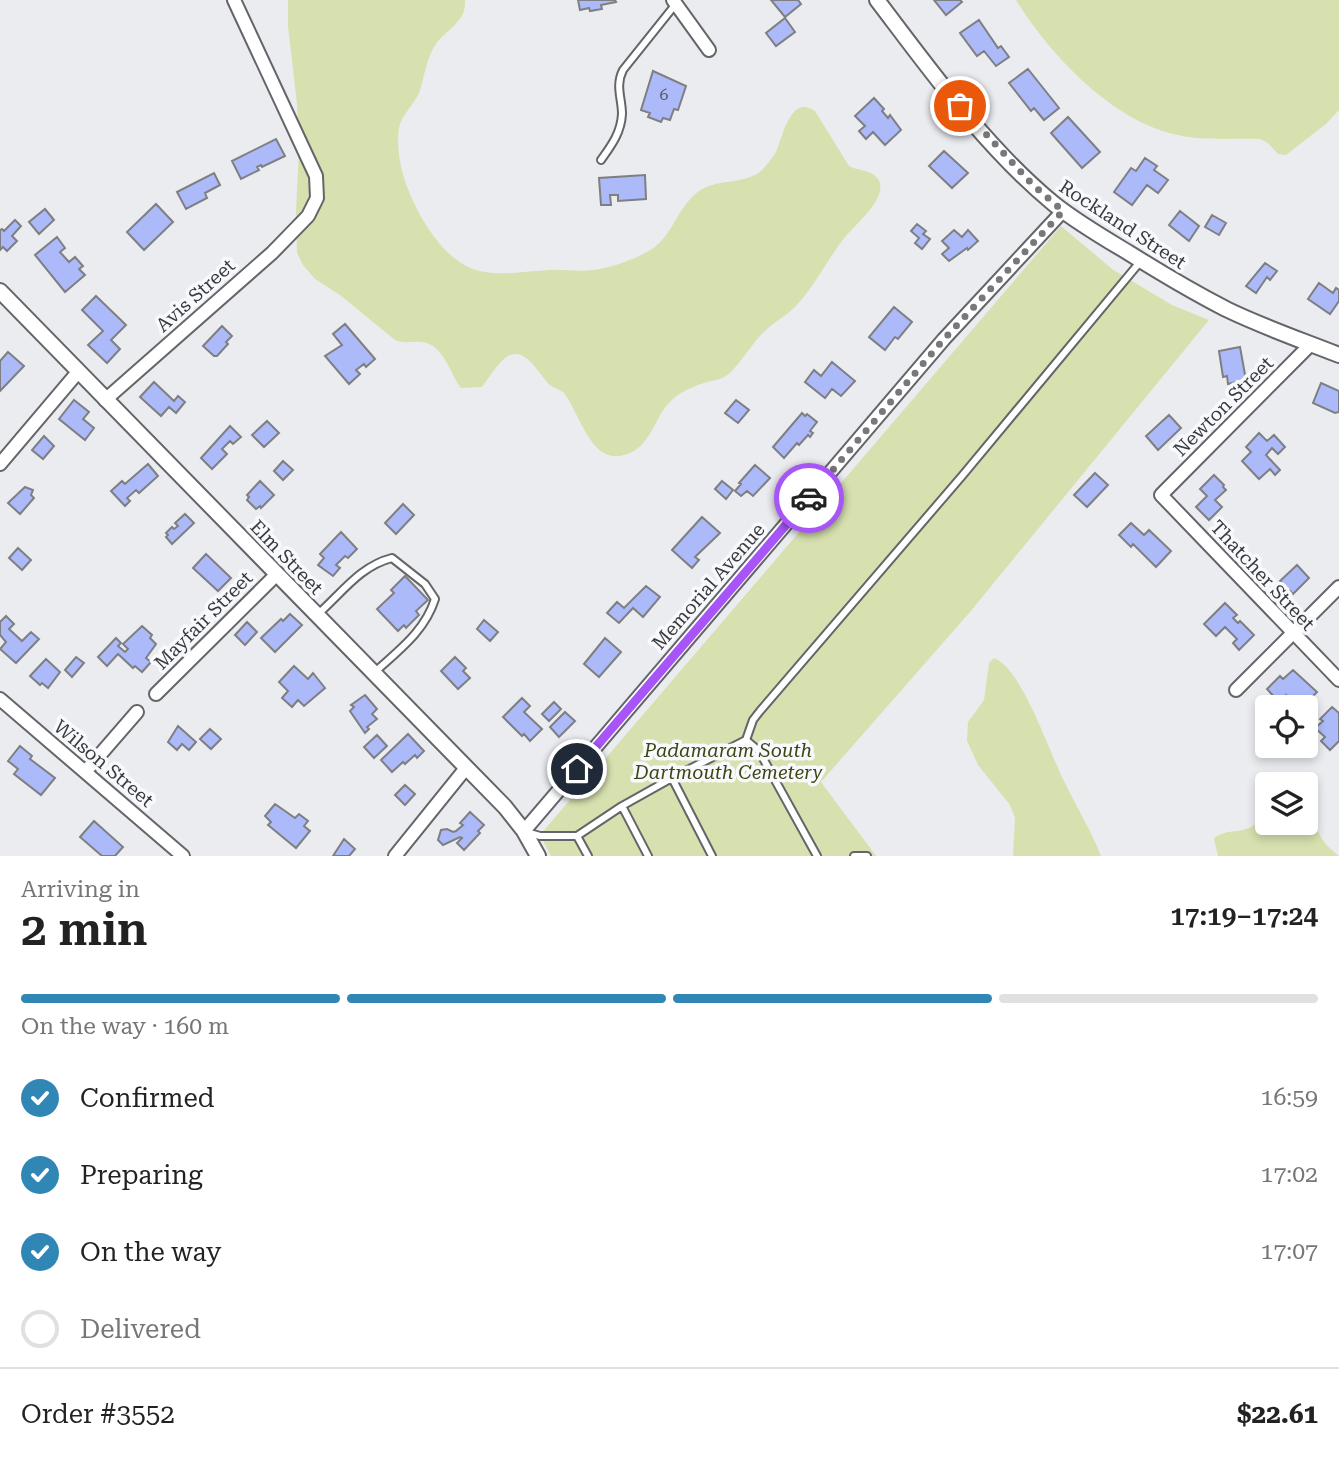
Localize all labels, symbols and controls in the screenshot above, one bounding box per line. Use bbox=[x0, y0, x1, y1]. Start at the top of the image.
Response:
pin bbox=[930, 76, 990, 136]
house number: 6 bbox=[660, 85, 669, 104]
icon: bag bbox=[941, 87, 979, 125]
street label: Rockland Street bbox=[1055, 175, 1191, 274]
street label: Avis Street bbox=[151, 254, 240, 337]
street label: Newton Street bbox=[1169, 352, 1278, 461]
courier bbox=[774, 463, 844, 533]
icon: car bbox=[790, 479, 828, 517]
street label: Elm Street bbox=[245, 515, 328, 599]
street label: Thatcher Street bbox=[1206, 515, 1320, 635]
street label: Memorial Avenue bbox=[647, 518, 770, 654]
street label: Mayfair Street bbox=[149, 566, 257, 674]
map controls bbox=[1255, 695, 1318, 835]
button: locate bbox=[1255, 695, 1318, 758]
street label: Wilson Street bbox=[49, 715, 158, 812]
pin bbox=[547, 739, 607, 799]
park label: Padamaram South Dartmouth Cemetery bbox=[633, 739, 822, 784]
icon: home bbox=[558, 750, 596, 788]
button: layers bbox=[1255, 772, 1318, 835]
text: Arriving in bbox=[21, 876, 140, 903]
text: 17:19–17:24 bbox=[1170, 901, 1318, 931]
text: 2 min bbox=[21, 902, 148, 956]
text: On the way · 160 m bbox=[21, 1013, 229, 1040]
icon: check bbox=[21, 1079, 59, 1117]
text: Confirmed bbox=[80, 1083, 215, 1113]
text: 16:59 bbox=[1261, 1084, 1318, 1111]
icon: check bbox=[21, 1156, 59, 1194]
text: Preparing bbox=[80, 1160, 203, 1190]
text: 17:02 bbox=[1261, 1161, 1318, 1188]
icon: check bbox=[21, 1233, 59, 1271]
text: On the way bbox=[80, 1237, 221, 1267]
text: 17:07 bbox=[1261, 1238, 1318, 1265]
text: Delivered bbox=[80, 1314, 201, 1344]
text: Order #3552 bbox=[21, 1399, 175, 1429]
text: $22.61 bbox=[1237, 1399, 1318, 1429]

